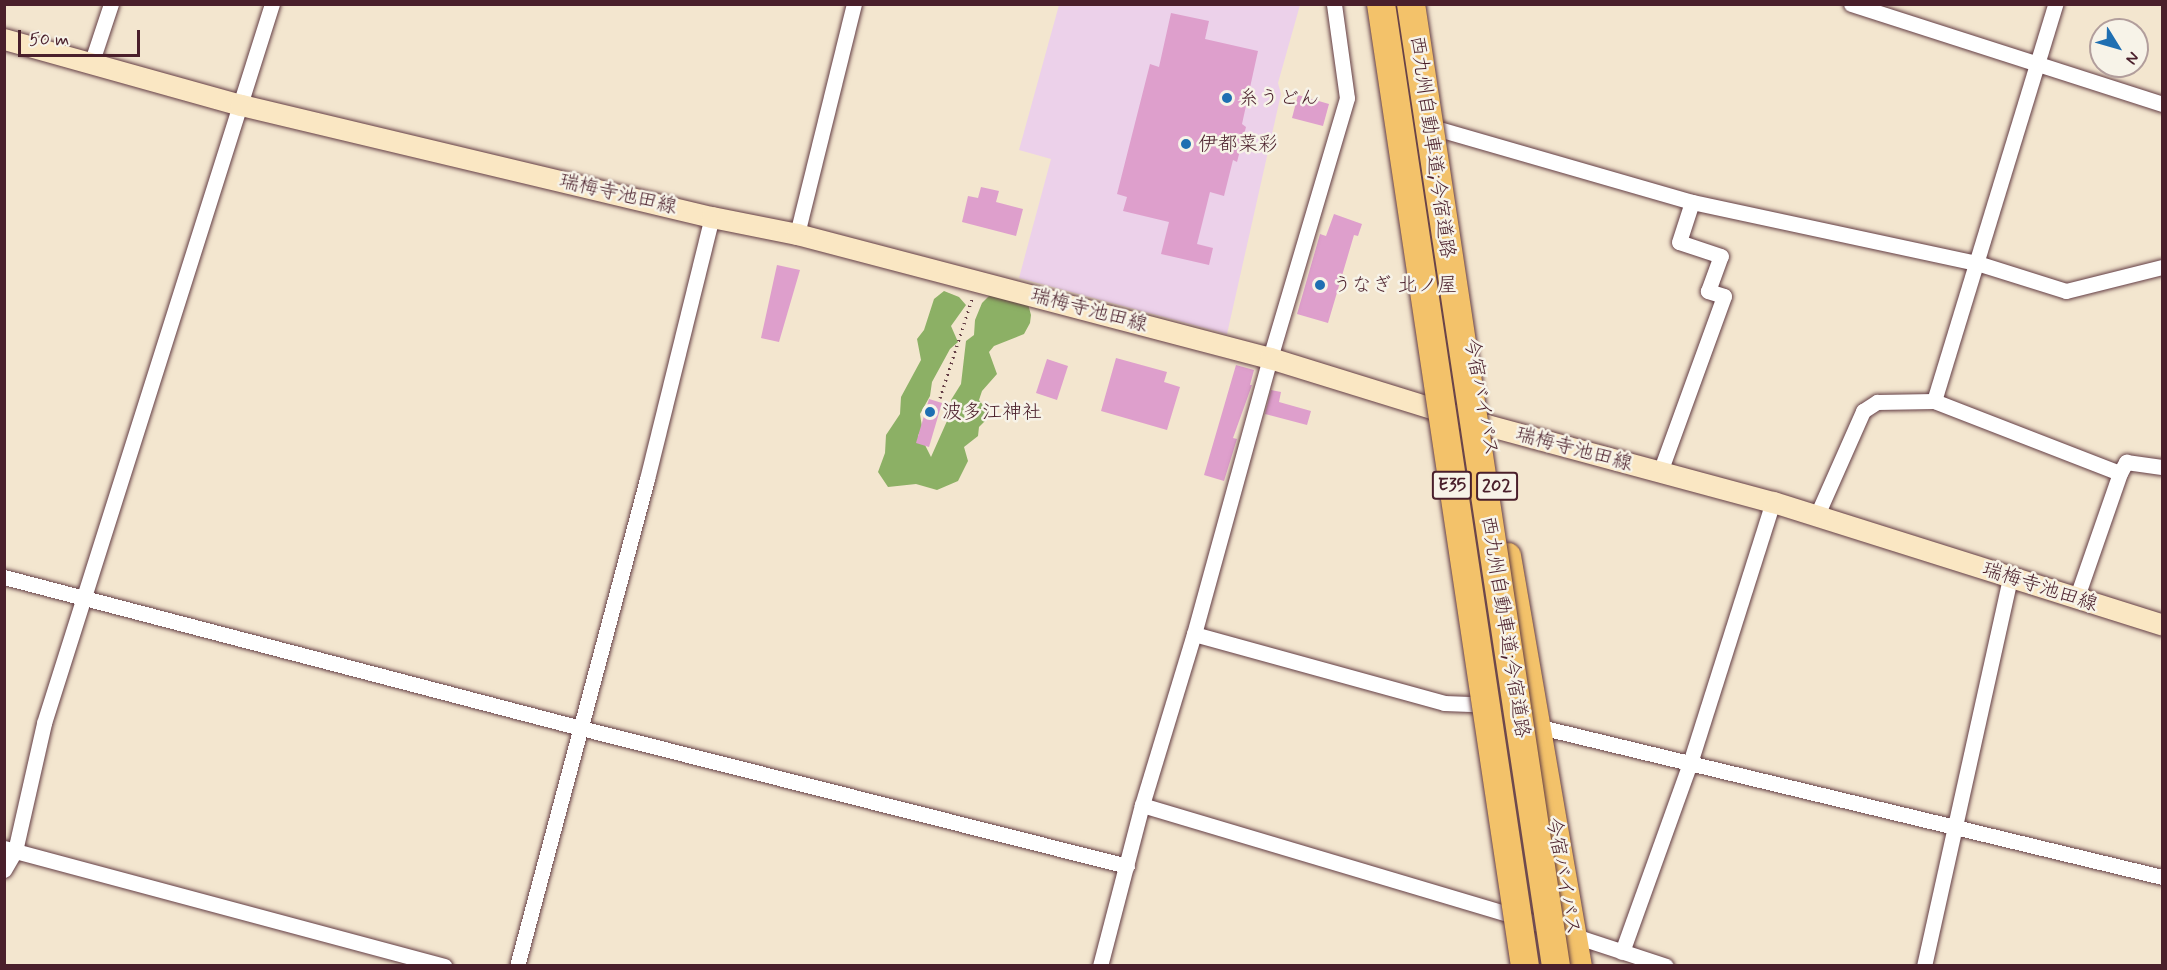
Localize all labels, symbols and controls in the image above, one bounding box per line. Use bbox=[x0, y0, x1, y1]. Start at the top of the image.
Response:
scale bar bbox=[21, 18, 142, 56]
north arrow bbox=[2089, 18, 2149, 78]
text: 50 m bbox=[29, 28, 69, 52]
street label: 西九州自動車道;今宿道路 bbox=[1404, 34, 1460, 260]
text: N bbox=[2121, 47, 2144, 69]
place label: 糸うどん bbox=[1239, 86, 1319, 110]
marker: 糸うどん bbox=[1220, 91, 1234, 105]
place label: 伊都菜彩 bbox=[1198, 132, 1278, 156]
marker: 伊都菜彩 bbox=[1179, 137, 1193, 151]
street label: 瑞梅寺池田線 bbox=[557, 169, 679, 219]
place label: うなぎ 北ノ屋 bbox=[1332, 273, 1457, 297]
marker: うなぎ 北ノ屋 bbox=[1313, 278, 1327, 292]
street label: 瑞梅寺池田線 bbox=[1028, 283, 1150, 337]
street label: 今宿バイパス bbox=[1459, 336, 1503, 458]
place label: 波多江神社 bbox=[942, 400, 1042, 424]
marker: 波多江神社 bbox=[923, 405, 937, 419]
street label: 瑞梅寺池田線 bbox=[1513, 422, 1635, 476]
road number: E35 bbox=[1431, 470, 1473, 500]
road number: 202 bbox=[1476, 471, 1518, 501]
street label: 西九州自動車道;今宿道路 bbox=[1476, 514, 1534, 740]
street label: 瑞梅寺池田線 bbox=[1979, 557, 2101, 617]
street label: 今宿バイパス bbox=[1541, 815, 1585, 937]

